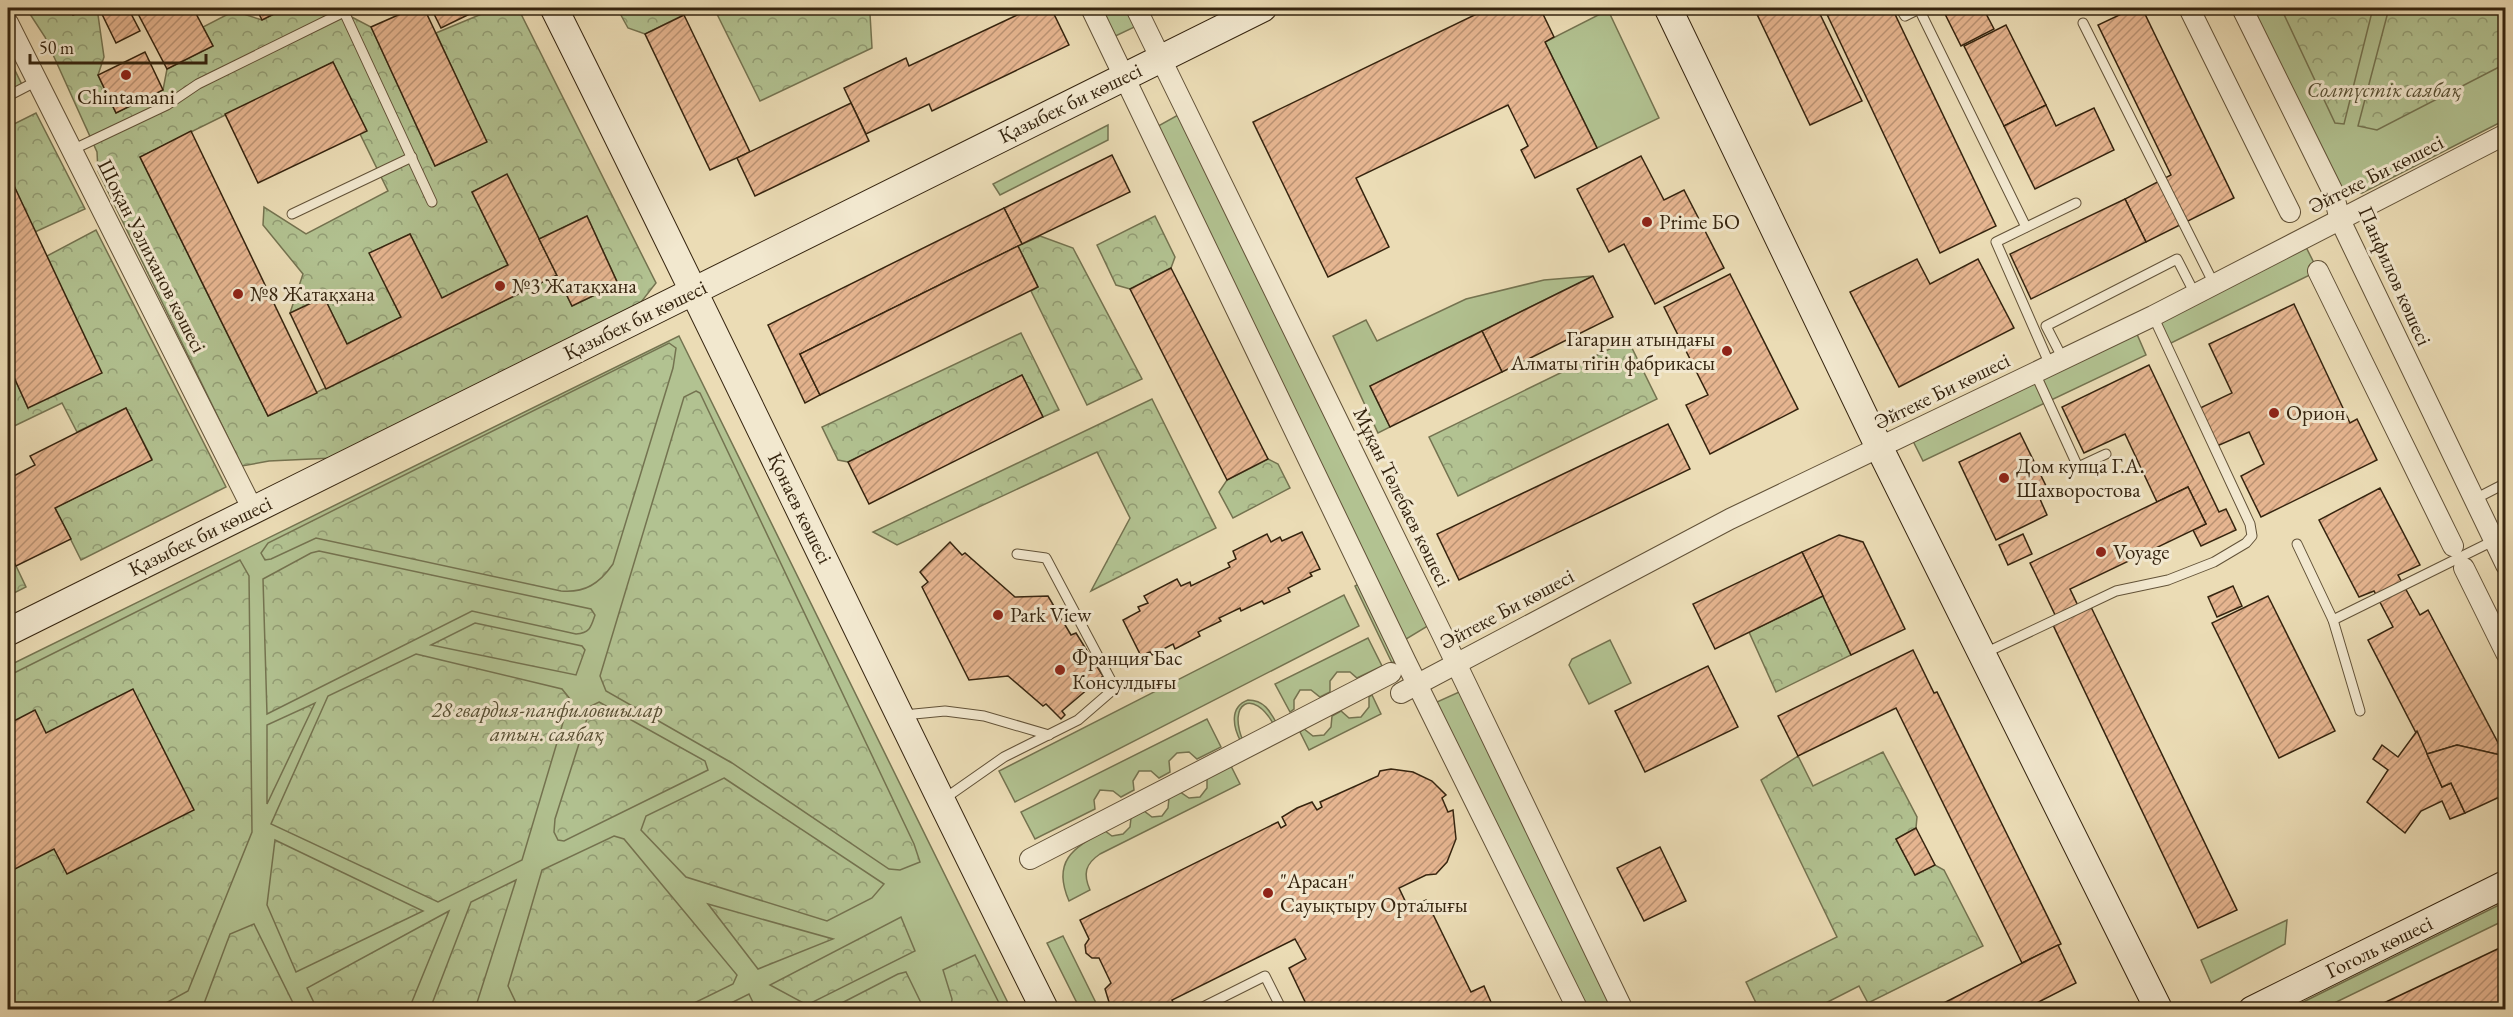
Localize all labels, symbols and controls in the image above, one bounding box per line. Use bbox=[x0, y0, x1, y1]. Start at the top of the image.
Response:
scale bar bbox=[30, 27, 206, 65]
text: 50 m bbox=[39, 36, 74, 59]
street label: Қазыбек би көшесі bbox=[993, 56, 1146, 149]
marker: Chintamani bbox=[119, 68, 133, 82]
park label: Солтүстік саябақ bbox=[2307, 76, 2462, 103]
place label: Chintamani bbox=[77, 83, 175, 110]
street label: Әйтеке Би көшесі bbox=[2304, 128, 2448, 219]
street label: Шоқан Уәлиханов көшесі bbox=[92, 154, 213, 357]
street label: Панфилов көшесі bbox=[2353, 202, 2438, 350]
place label: Prime БО bbox=[1659, 208, 1740, 235]
marker: Prime БО bbox=[1640, 215, 1654, 229]
place label: №3 Жатақхана bbox=[512, 272, 638, 299]
street label: Қазыбек би көшесі bbox=[558, 273, 711, 366]
marker: №3 Жатақхана bbox=[493, 279, 507, 293]
place label: №8 Жатақхана bbox=[250, 280, 376, 307]
marker: №8 Жатақхана bbox=[231, 287, 245, 301]
place label: Гагарин атындағы Алматы тігін фабрикасы bbox=[1510, 325, 1715, 376]
marker: Гагарин атындағы Алматы тігін фабрикасы bbox=[1720, 344, 1734, 358]
street label: Әйтеке Би көшесі bbox=[1869, 346, 2014, 435]
place label: Орион bbox=[2286, 399, 2345, 426]
street label: Мұқан Төлебаев көшесі bbox=[1347, 403, 1458, 591]
marker: Орион bbox=[2267, 406, 2281, 420]
street label: Қонаев көшесі bbox=[762, 448, 839, 568]
place label: Дом купца Г.А. Шахворостова bbox=[2016, 452, 2144, 503]
marker: Дом купца Г.А. Шахворостова bbox=[1997, 471, 2011, 485]
street label: Қазыбек би көшесі bbox=[123, 489, 276, 582]
place label: Voyage bbox=[2113, 538, 2169, 565]
marker: Voyage bbox=[2094, 545, 2108, 559]
street label: Әйтеке Би көшесі bbox=[1435, 562, 1578, 655]
place label: Park View bbox=[1010, 601, 1092, 628]
marker: Park View bbox=[991, 608, 1005, 622]
place label: Франция Бас Консулдығы bbox=[1072, 644, 1183, 695]
marker: Франция Бас Консулдығы bbox=[1053, 663, 1067, 677]
park label: 28 гвардия-панфиловшылар атын. саябақ bbox=[432, 696, 663, 747]
place label: "Арасан" Сауықтыру Орталығы bbox=[1280, 867, 1468, 918]
marker: "Арасан" Сауықтыру Орталығы bbox=[1261, 886, 1275, 900]
street label: Гоголь көшесі bbox=[2321, 909, 2437, 984]

